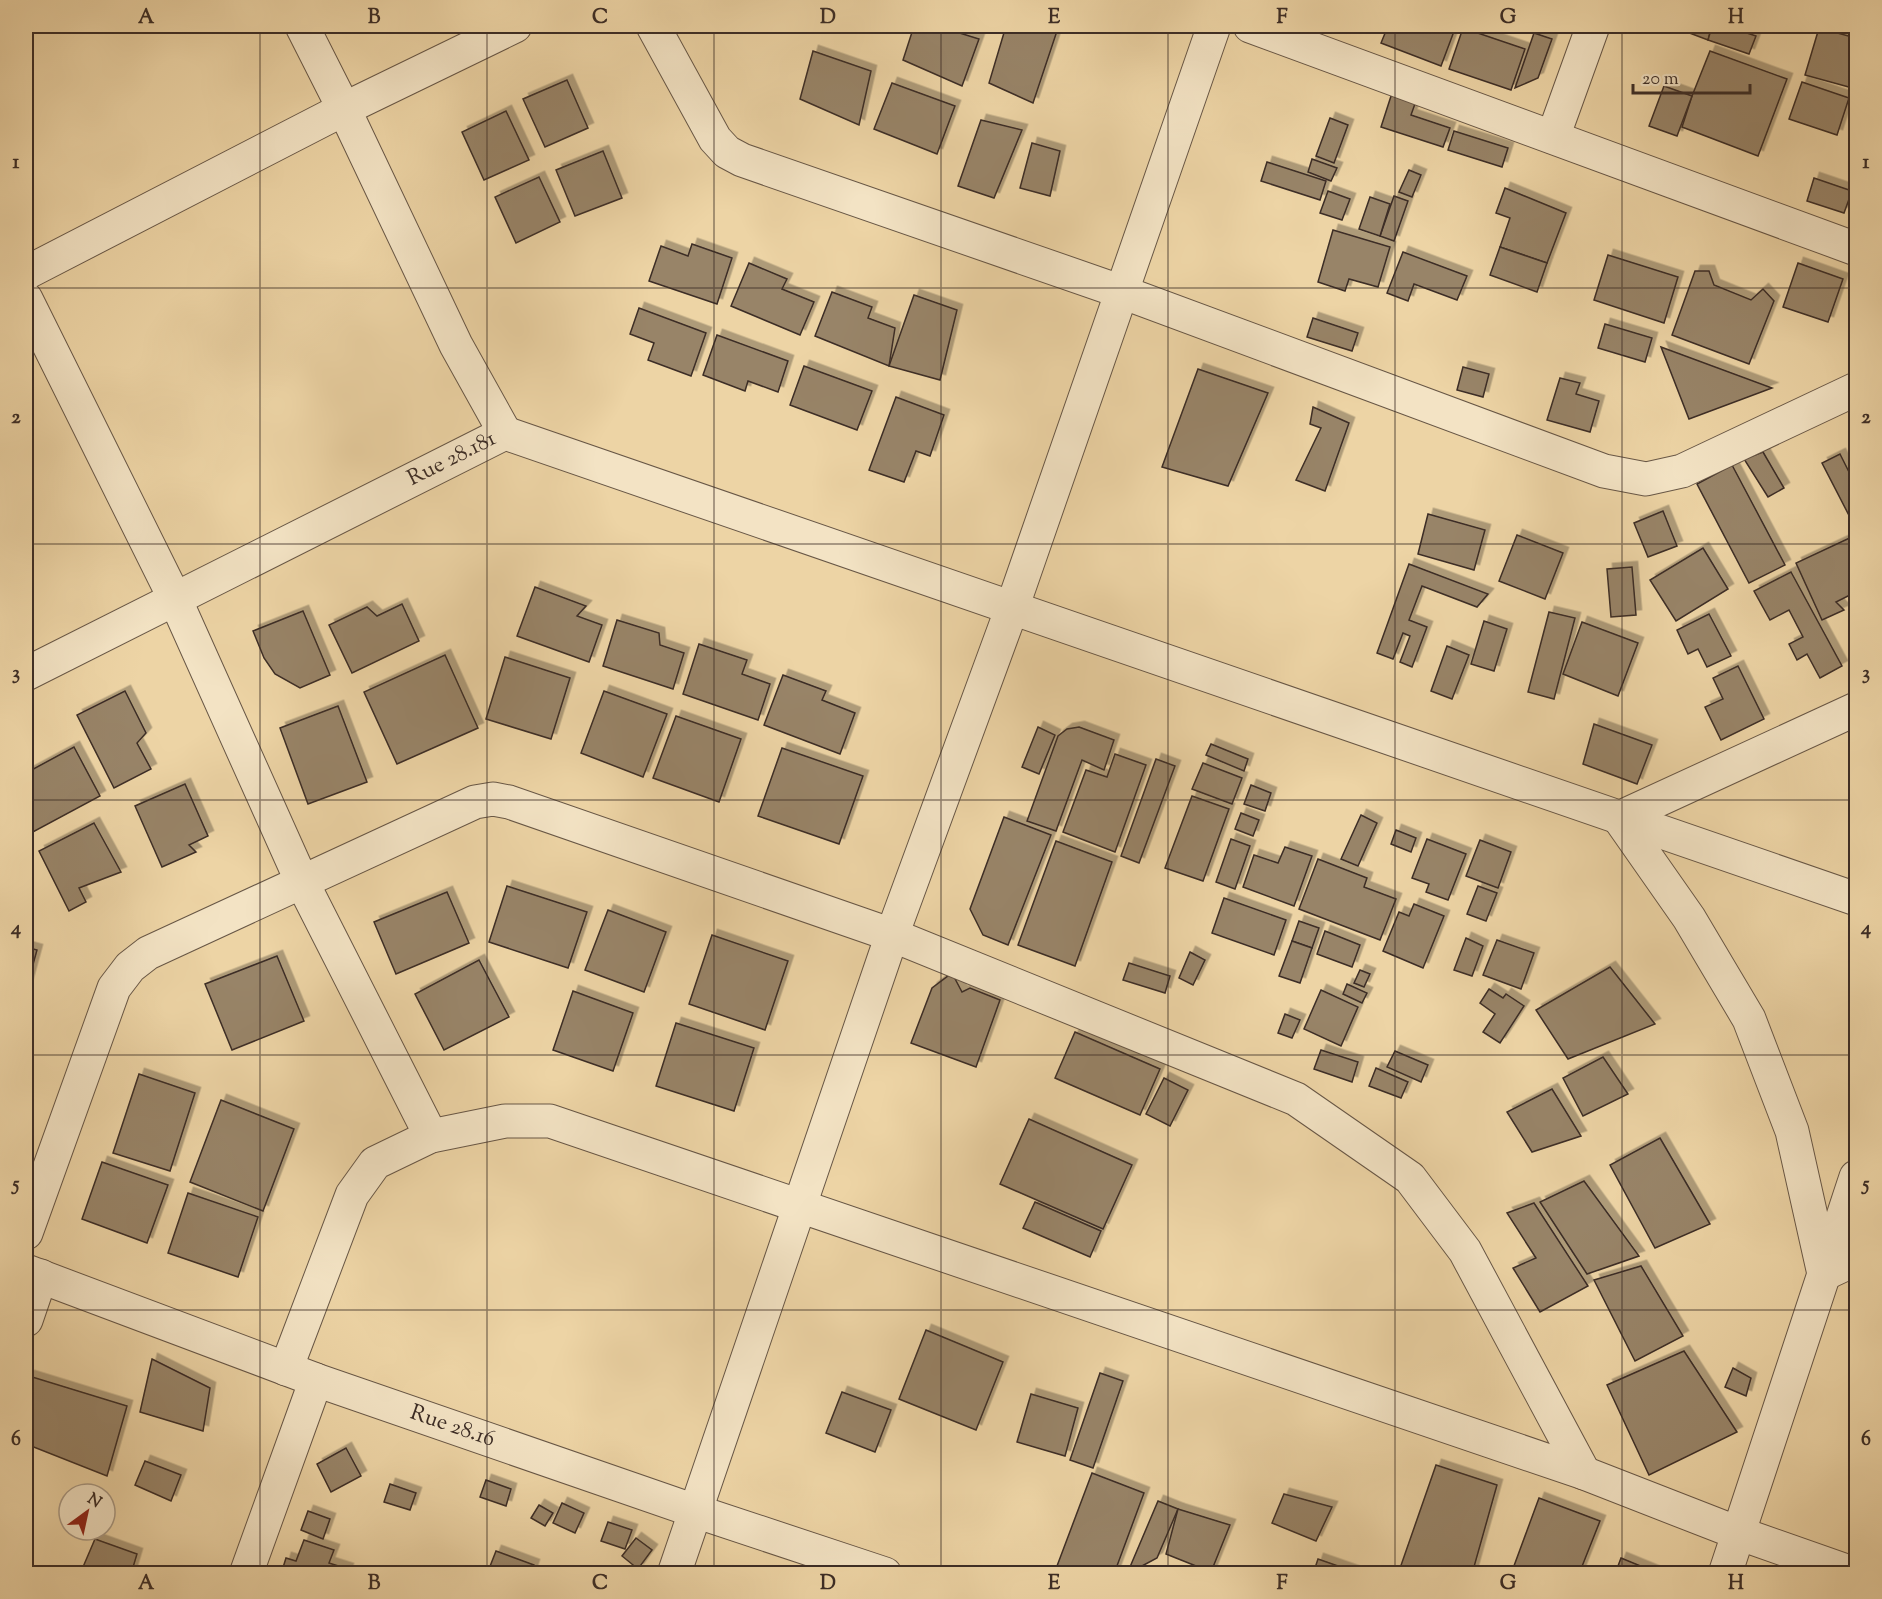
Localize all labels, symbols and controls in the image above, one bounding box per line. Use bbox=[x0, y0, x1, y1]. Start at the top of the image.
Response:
text: A bbox=[138, 4, 155, 33]
text: B bbox=[368, 4, 381, 33]
text: C bbox=[592, 4, 608, 33]
text: D bbox=[820, 4, 836, 33]
text: E bbox=[1048, 4, 1061, 33]
text: F bbox=[1276, 4, 1288, 33]
text: G bbox=[1500, 4, 1517, 33]
text: H bbox=[1728, 4, 1744, 33]
scale bar bbox=[1633, 57, 1750, 95]
text: 20 m bbox=[1642, 67, 1679, 93]
text: 1 bbox=[13, 149, 20, 178]
text: 1 bbox=[1863, 149, 1870, 178]
text: 2 bbox=[11, 404, 21, 433]
text: 2 bbox=[1861, 404, 1871, 433]
street label: Rue 28.181 bbox=[402, 424, 502, 495]
text: 3 bbox=[12, 660, 20, 689]
text: 3 bbox=[1862, 660, 1870, 689]
text: 4 bbox=[10, 915, 21, 944]
text: 4 bbox=[1860, 915, 1871, 944]
text: 5 bbox=[11, 1171, 20, 1200]
text: 5 bbox=[1861, 1171, 1870, 1200]
street label: Rue 28.16 bbox=[406, 1398, 499, 1457]
text: 6 bbox=[11, 1426, 21, 1455]
text: 6 bbox=[1861, 1426, 1871, 1455]
north arrow bbox=[57, 1482, 117, 1542]
text: N bbox=[82, 1488, 106, 1515]
text: A bbox=[138, 1570, 155, 1599]
text: B bbox=[368, 1570, 381, 1599]
text: C bbox=[592, 1570, 608, 1599]
text: D bbox=[820, 1570, 836, 1599]
text: E bbox=[1048, 1570, 1061, 1599]
text: F bbox=[1276, 1570, 1288, 1599]
text: G bbox=[1500, 1570, 1517, 1599]
text: H bbox=[1728, 1570, 1744, 1599]

